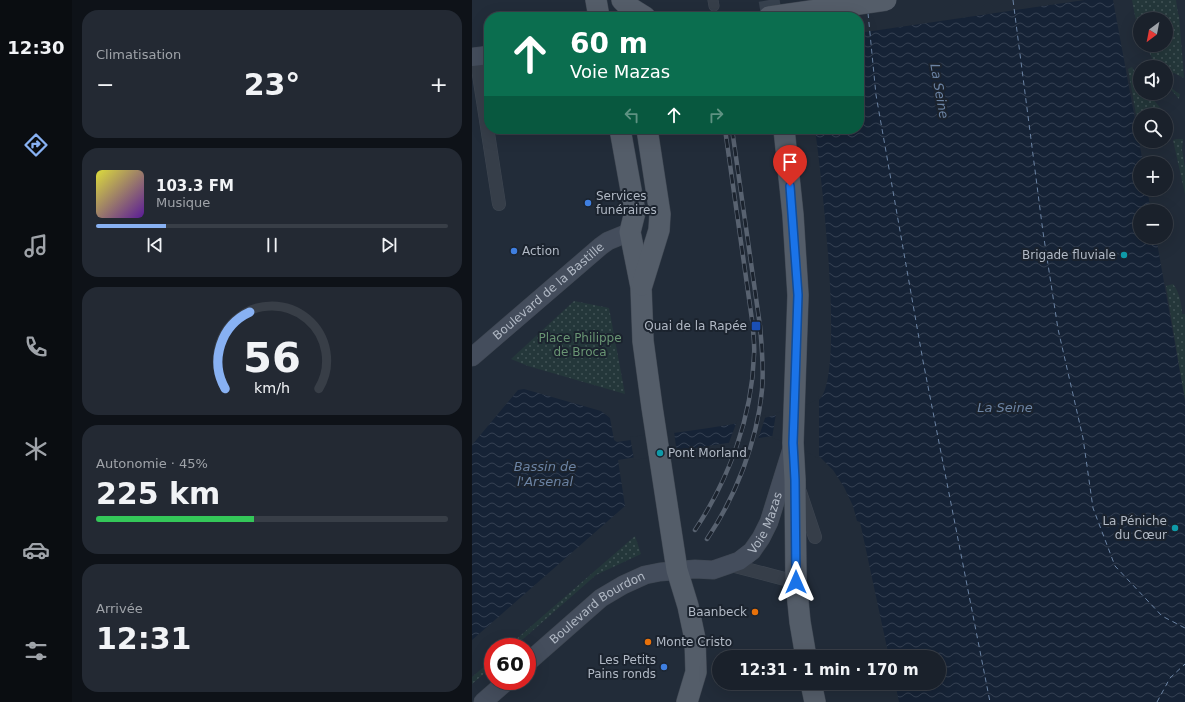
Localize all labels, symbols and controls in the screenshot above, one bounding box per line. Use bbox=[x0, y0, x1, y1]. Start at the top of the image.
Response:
north arrow bbox=[1133, 12, 1173, 52]
map controls bbox=[1133, 12, 1173, 244]
text: 60 m bbox=[570, 27, 648, 60]
icon: ahead bbox=[504, 28, 556, 80]
text: 12:30 bbox=[7, 37, 65, 58]
text: Climatisation bbox=[96, 47, 181, 62]
button: sound bbox=[1133, 60, 1173, 100]
text: Voie Mazas bbox=[570, 61, 670, 82]
water label: La Seine bbox=[927, 62, 952, 120]
text: 23° bbox=[244, 67, 300, 102]
text: − bbox=[96, 72, 114, 97]
text: + bbox=[430, 72, 448, 97]
icon: left bbox=[621, 104, 643, 126]
icon: ahead bbox=[663, 104, 685, 126]
icon: right bbox=[705, 104, 727, 126]
button: search bbox=[1133, 108, 1173, 148]
icon: directions bbox=[22, 131, 50, 159]
pin bbox=[773, 145, 807, 186]
icon: arrive bbox=[779, 151, 801, 173]
button: + bbox=[1133, 156, 1173, 196]
text: 103.3 FM bbox=[156, 177, 234, 195]
place label: Services funéraires bbox=[596, 189, 657, 217]
text: Musique bbox=[156, 195, 210, 210]
marker: Services funéraires bbox=[583, 198, 593, 208]
button: − bbox=[1133, 204, 1173, 244]
icon: music bbox=[22, 232, 50, 260]
icon: previous bbox=[144, 234, 166, 256]
icon: pause bbox=[261, 234, 283, 256]
icon: next bbox=[378, 234, 400, 256]
street label: Boulevard de la Bastille bbox=[490, 240, 607, 343]
place label: Action bbox=[522, 244, 560, 258]
marker: Action bbox=[509, 246, 519, 256]
place label: Brigade fluviale bbox=[1022, 248, 1116, 262]
marker: Brigade fluviale bbox=[1119, 250, 1129, 260]
place label: Quai de la Rapée bbox=[644, 319, 747, 333]
marker: Quai de la Rapée bbox=[750, 320, 762, 332]
park label: Place Philippe de Broca bbox=[538, 331, 622, 359]
icon: phone bbox=[22, 333, 50, 361]
text: 56 bbox=[243, 333, 301, 382]
text: km/h bbox=[254, 380, 290, 396]
water label: La Seine bbox=[977, 400, 1033, 415]
icon: climate bbox=[22, 435, 50, 463]
place label: Pont Morland bbox=[668, 446, 747, 460]
marker: Pont Morland bbox=[655, 448, 665, 458]
text: Autonomie · 45% bbox=[96, 456, 208, 471]
water label: Bassin de l'Arsenal bbox=[514, 459, 576, 489]
text: 225 km bbox=[96, 476, 220, 511]
street label: Voie Mazas bbox=[745, 490, 785, 557]
place label: La Péniche du Cœur bbox=[1102, 514, 1167, 542]
marker: La Péniche du Cœur bbox=[1170, 523, 1180, 533]
icon: car bbox=[22, 536, 50, 564]
position arrow bbox=[775, 561, 817, 603]
street label: Boulevard Bourdon bbox=[547, 569, 647, 647]
text: Arrivée bbox=[96, 601, 143, 616]
place label: Baanbeck bbox=[688, 605, 747, 619]
marker: Baanbeck bbox=[750, 607, 760, 617]
text: 12:31 bbox=[96, 621, 192, 656]
place label: Monte Cristo bbox=[656, 635, 732, 649]
icon: filters bbox=[22, 637, 50, 665]
marker: Monte Cristo bbox=[643, 637, 653, 647]
speed limit sign: 60 bbox=[484, 638, 536, 690]
place label: Les Petits Pains ronds bbox=[587, 653, 656, 681]
text: 12:31 · 1 min · 170 m bbox=[739, 661, 919, 679]
marker: Les Petits Pains ronds bbox=[659, 662, 669, 672]

